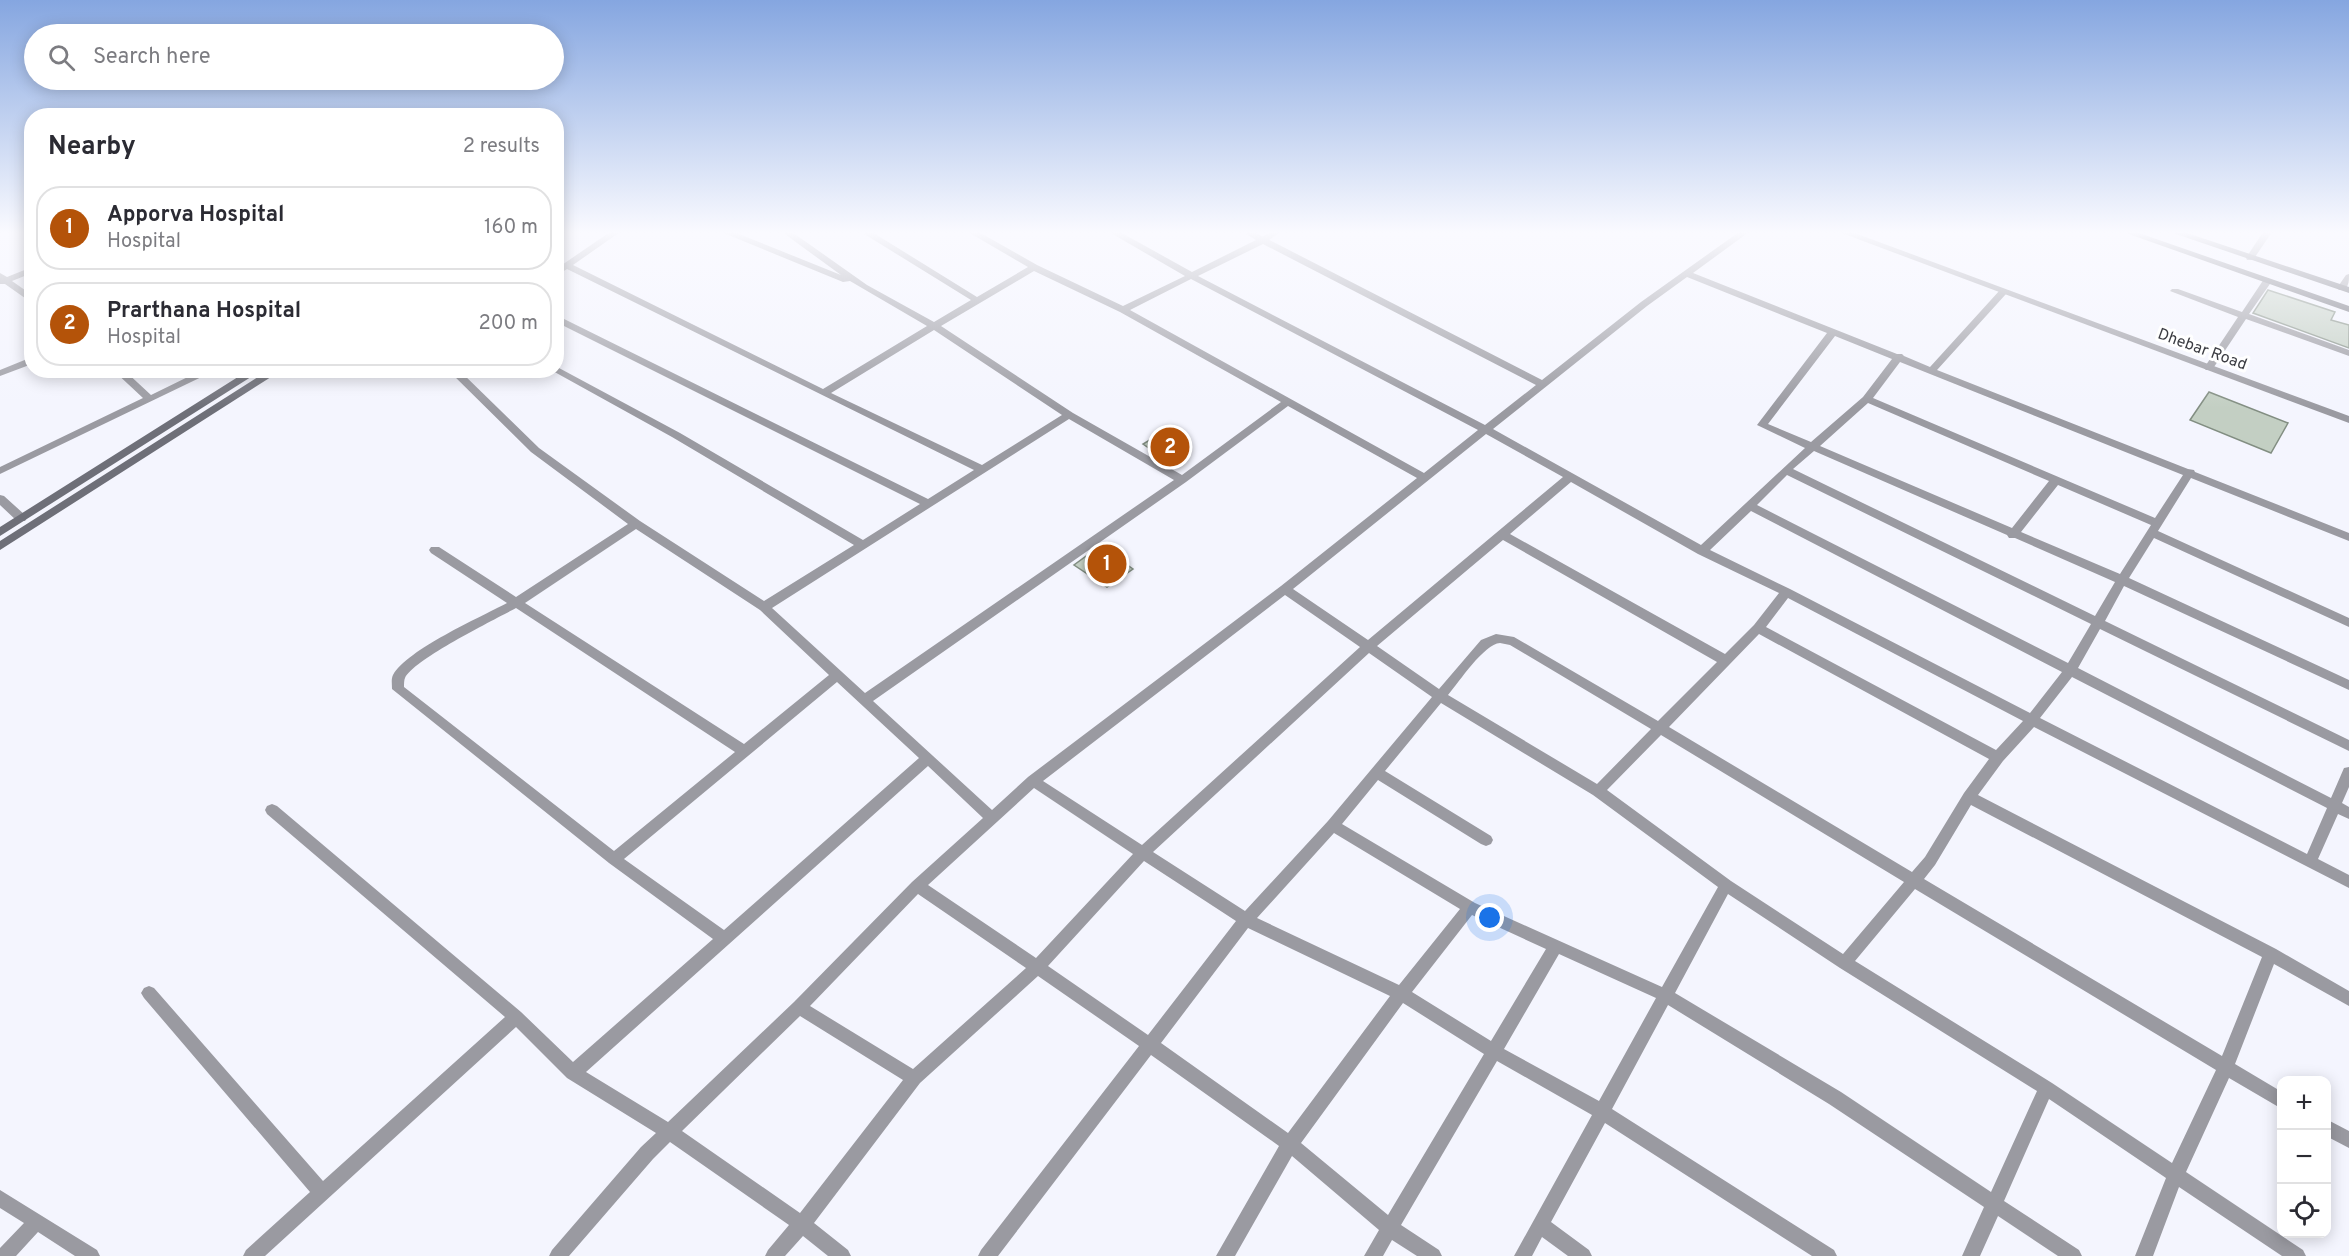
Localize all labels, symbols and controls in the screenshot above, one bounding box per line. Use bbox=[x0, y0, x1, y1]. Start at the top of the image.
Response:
search box bbox=[24, 24, 564, 90]
icon: search bbox=[45, 41, 78, 74]
text: Search here bbox=[93, 44, 211, 71]
text: Nearby bbox=[48, 131, 136, 164]
text: 2 results bbox=[463, 134, 540, 160]
text: Apporva Hospital bbox=[107, 202, 284, 229]
text: 1 bbox=[66, 215, 74, 241]
text: 160 m bbox=[484, 215, 538, 241]
text: Hospital bbox=[107, 229, 181, 255]
text: Prarthana Hospital bbox=[107, 298, 301, 325]
text: 2 bbox=[63, 311, 76, 337]
text: 200 m bbox=[479, 311, 538, 337]
text: Hospital bbox=[107, 325, 181, 351]
street label: Dhebar Road bbox=[2155, 325, 2249, 375]
pin: 2 bbox=[1150, 424, 1190, 470]
pin: 1 bbox=[1088, 542, 1126, 586]
your location bbox=[1475, 903, 1504, 932]
map controls bbox=[2277, 1076, 2331, 1238]
button: + bbox=[2277, 1076, 2331, 1130]
button: − bbox=[2277, 1130, 2331, 1184]
button: locate bbox=[2277, 1184, 2331, 1238]

